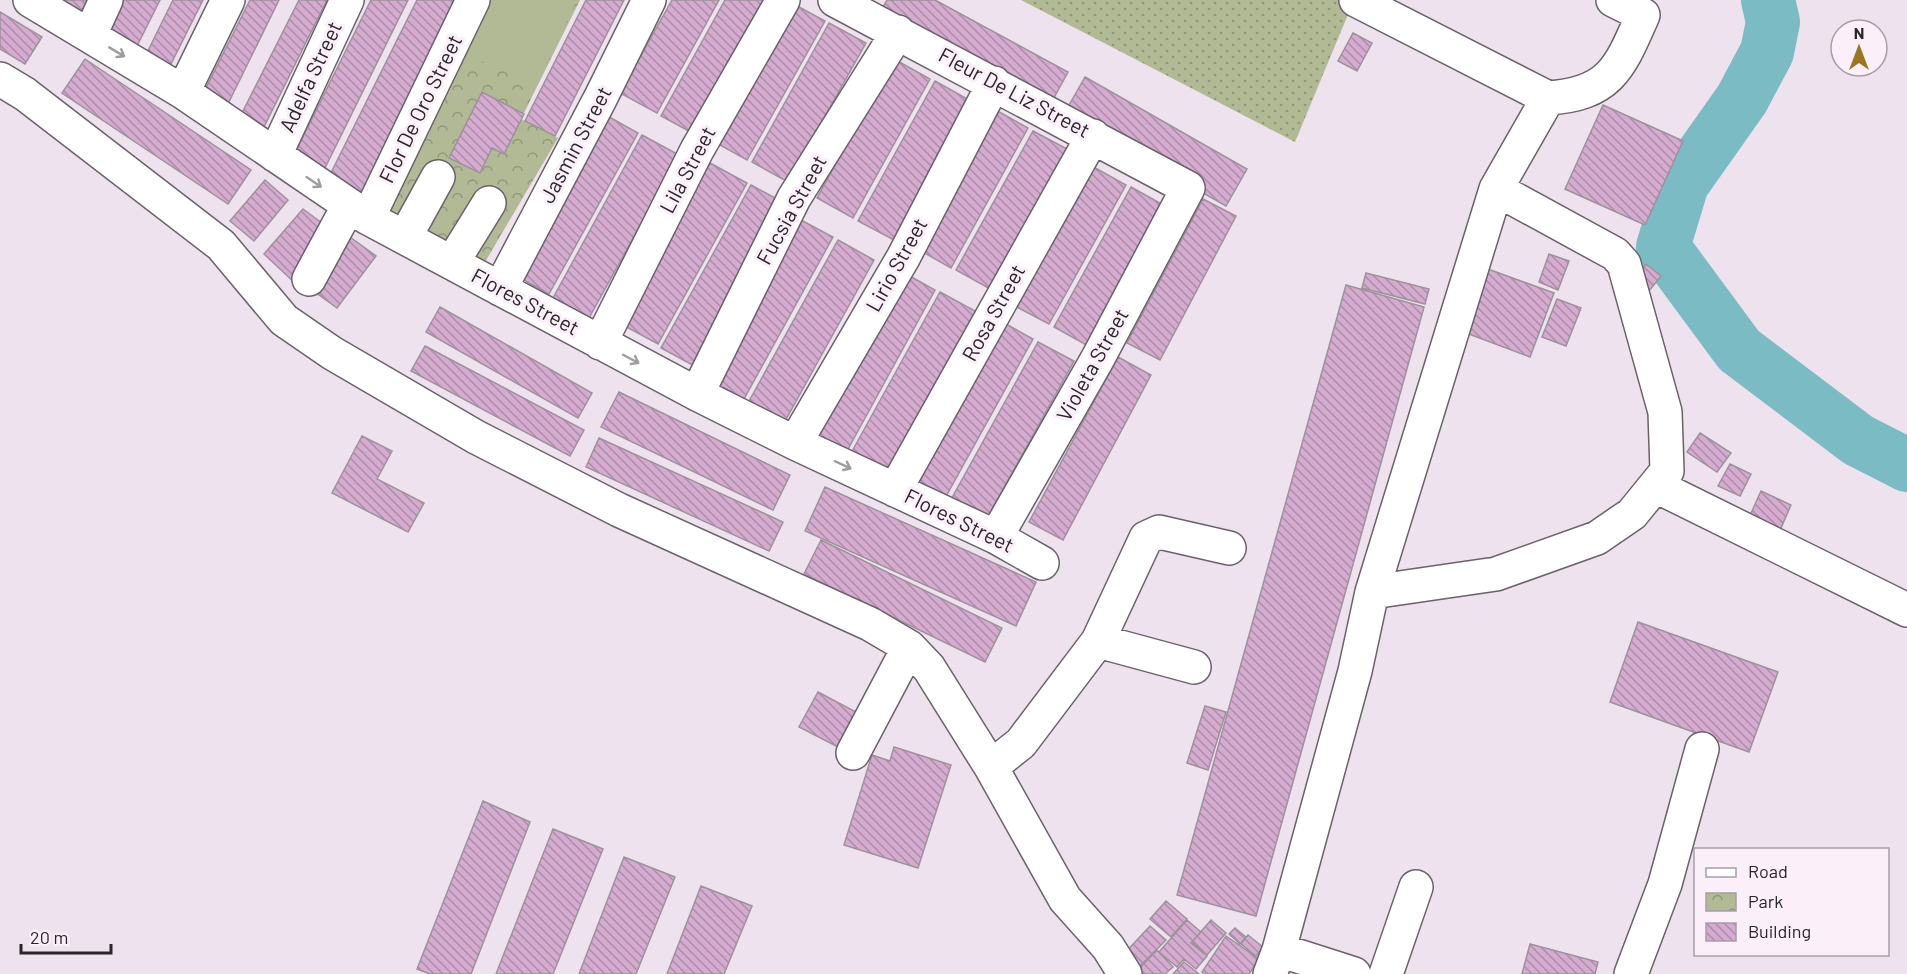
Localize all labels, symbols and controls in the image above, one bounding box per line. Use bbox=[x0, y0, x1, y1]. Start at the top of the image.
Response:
street label: Adelfa Street bbox=[273, 17, 346, 136]
north arrow bbox=[1829, 18, 1889, 78]
text: N bbox=[1854, 23, 1864, 42]
street label: Flor De Oro Street bbox=[373, 30, 466, 187]
street label: Fleur De Liz Street bbox=[935, 41, 1095, 142]
one-way arrow bbox=[108, 45, 125, 58]
street label: Jasmin Street bbox=[533, 82, 616, 207]
street label: Lila Street bbox=[653, 122, 720, 217]
street label: Fucsia Street bbox=[750, 150, 831, 268]
one-way arrow bbox=[306, 176, 322, 188]
street label: Lirio Street bbox=[860, 213, 932, 315]
street label: Rosa Street bbox=[956, 260, 1029, 365]
street label: Flores Street bbox=[468, 262, 584, 340]
street label: Violeta Street bbox=[1050, 304, 1133, 425]
one-way arrow bbox=[622, 353, 639, 365]
one-way arrow bbox=[833, 460, 851, 472]
street label: Flores Street bbox=[901, 482, 1018, 557]
legend bbox=[1694, 848, 1889, 956]
text: Road bbox=[1748, 860, 1788, 882]
text: Park bbox=[1748, 890, 1783, 912]
scale bar bbox=[21, 917, 111, 955]
text: Building bbox=[1748, 920, 1811, 942]
text: 20 m bbox=[30, 926, 68, 948]

